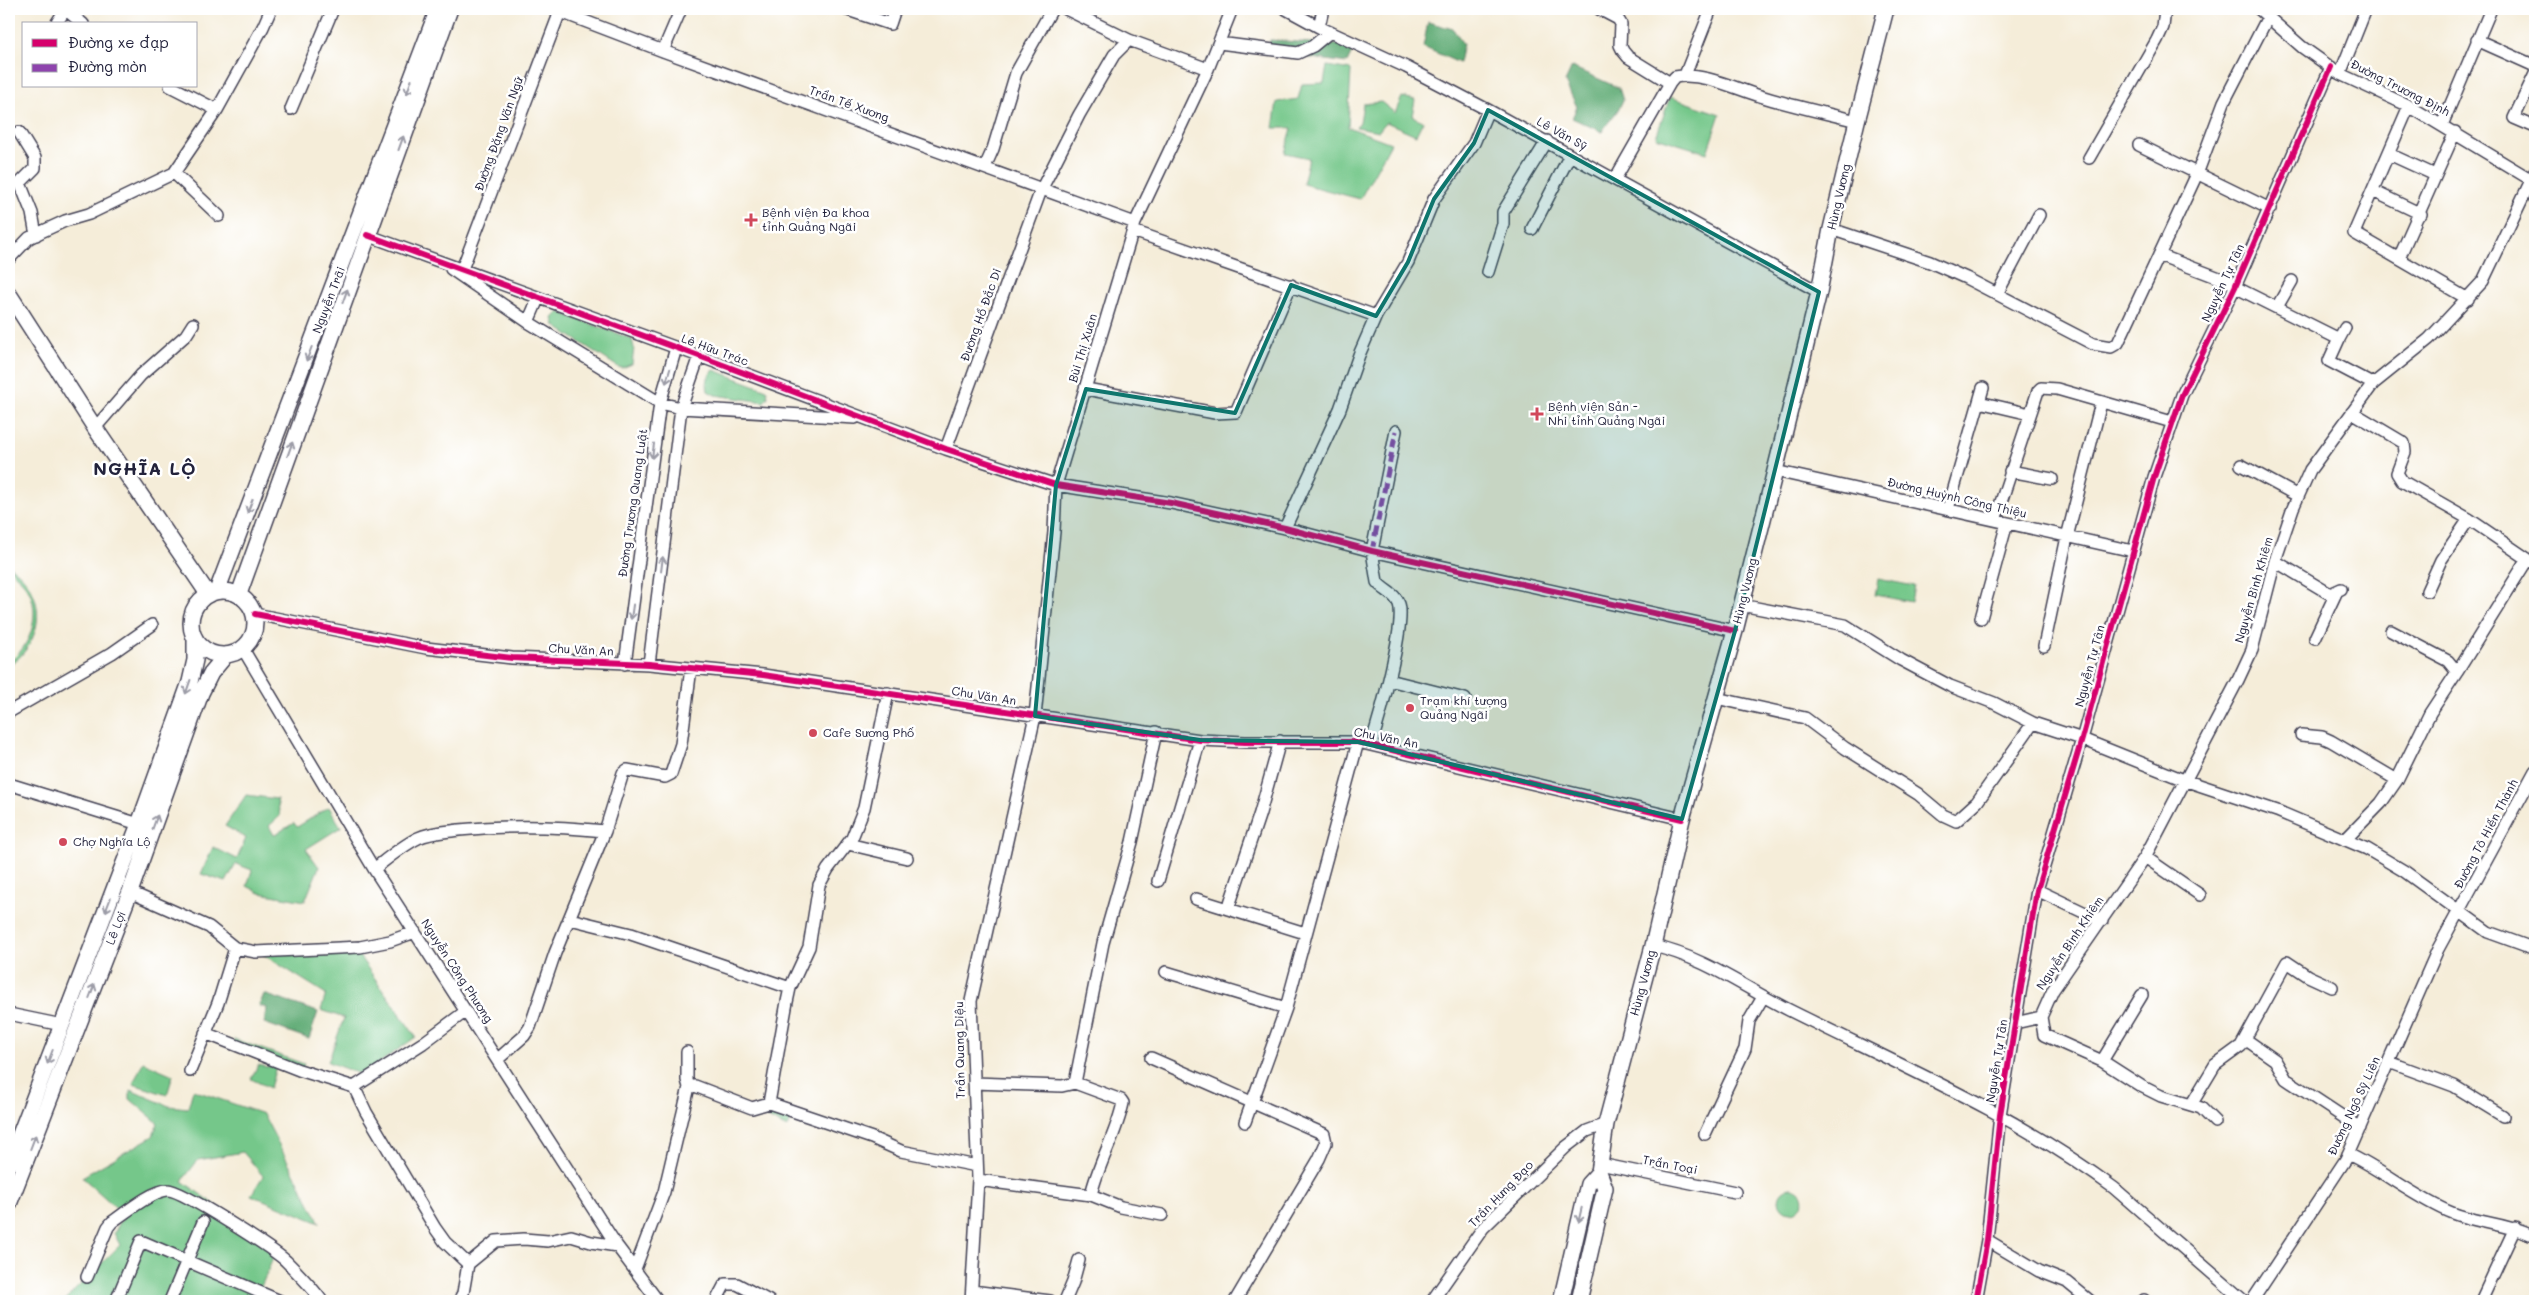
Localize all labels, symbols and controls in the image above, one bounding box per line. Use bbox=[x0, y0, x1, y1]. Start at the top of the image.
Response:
legend bbox=[22, 22, 198, 88]
text: Đường xe đạp bbox=[68, 32, 169, 52]
street label: Đường Trương Định bbox=[2348, 55, 2453, 119]
text: Đường mòn bbox=[68, 56, 147, 76]
street label: Đường Đặng Văn Ngữ bbox=[470, 74, 526, 193]
one-way arrow bbox=[404, 79, 413, 94]
street label: Trần Tế Xương bbox=[807, 81, 892, 125]
street label: Lê Văn Sỹ bbox=[1534, 113, 1591, 154]
one-way arrow bbox=[397, 136, 406, 151]
street label: Hùng Vương bbox=[1823, 162, 1853, 231]
place label: Bệnh viện Đa khoa tỉnh Quảng Ngãi bbox=[762, 204, 870, 234]
marker: Bệnh viện Đa khoa tỉnh Quảng Ngãi bbox=[744, 213, 758, 227]
street label: Nguyễn Tự Tân bbox=[2197, 241, 2247, 324]
street label: Nguyễn Trãi bbox=[308, 264, 348, 335]
street label: Đường Hồ Đắc Di bbox=[956, 266, 1004, 364]
one-way arrow bbox=[341, 289, 350, 304]
street label: Bùi Thị Xuân bbox=[1064, 311, 1100, 384]
street label: Lê Hữu Trác bbox=[680, 330, 751, 369]
one-way arrow bbox=[303, 346, 313, 361]
one-way arrow bbox=[663, 367, 672, 383]
place label: Bệnh viện Sản - Nhi tỉnh Quảng Ngãi bbox=[1548, 398, 1665, 428]
marker: Bệnh viện Sản - Nhi tỉnh Quảng Ngãi bbox=[1530, 407, 1544, 421]
street label: Đường Trương Quang Luật bbox=[614, 427, 650, 578]
one-way arrow bbox=[286, 441, 296, 457]
one-way arrow bbox=[648, 443, 658, 459]
district label: NGHĨA LỘ bbox=[93, 456, 197, 480]
street label: Đường Huỳnh Công Thiệu bbox=[1886, 473, 2029, 521]
one-way arrow bbox=[245, 497, 254, 513]
street label: Nguyễn Bình Khiêm bbox=[2230, 535, 2276, 645]
one-way arrow bbox=[657, 556, 667, 572]
street label: Hùng Vương bbox=[1728, 556, 1760, 625]
one-way arrow bbox=[627, 604, 637, 620]
street label: Nguyễn Tự Tân bbox=[2070, 623, 2108, 709]
street label: Chu Văn An bbox=[548, 639, 614, 659]
one-way arrow bbox=[183, 679, 193, 695]
street label: Chu Văn An bbox=[951, 682, 1018, 708]
place label: Trạm khí tượng Quảng Ngãi bbox=[1420, 692, 1507, 722]
marker: Trạm khí tượng Quảng Ngãi bbox=[1404, 702, 1416, 714]
street label: Chu Văn An bbox=[1353, 723, 1420, 751]
place label: Cafe Sương Phố bbox=[823, 724, 914, 740]
marker: Cafe Sương Phố bbox=[807, 727, 819, 739]
street label: Đường Tô Hiến Thành bbox=[2449, 776, 2521, 891]
one-way arrow bbox=[151, 815, 160, 830]
place label: Chợ Nghĩa Lộ bbox=[73, 833, 150, 849]
marker: Chợ Nghĩa Lộ bbox=[57, 836, 69, 848]
street label: Nguyễn Bình Khiêm bbox=[2032, 892, 2106, 992]
one-way arrow bbox=[103, 897, 112, 912]
street label: Lê Lợi bbox=[101, 909, 129, 947]
street label: Nguyễn Công Phương bbox=[418, 915, 498, 1026]
street label: Hùng Vương bbox=[1626, 948, 1659, 1017]
one-way arrow bbox=[88, 983, 97, 999]
street label: Trần Quang Diệu bbox=[950, 1001, 968, 1099]
street label: Nguyễn Tự Tân bbox=[1982, 1018, 2011, 1104]
one-way arrow bbox=[45, 1049, 54, 1064]
street label: Đường Ngô Sỹ Liên bbox=[2323, 1053, 2383, 1158]
one-way arrow bbox=[29, 1135, 38, 1150]
street label: Trần Toại bbox=[1641, 1151, 1699, 1177]
street label: Trần Hưng Đạo bbox=[1464, 1157, 1536, 1230]
one-way arrow bbox=[1575, 1207, 1585, 1223]

